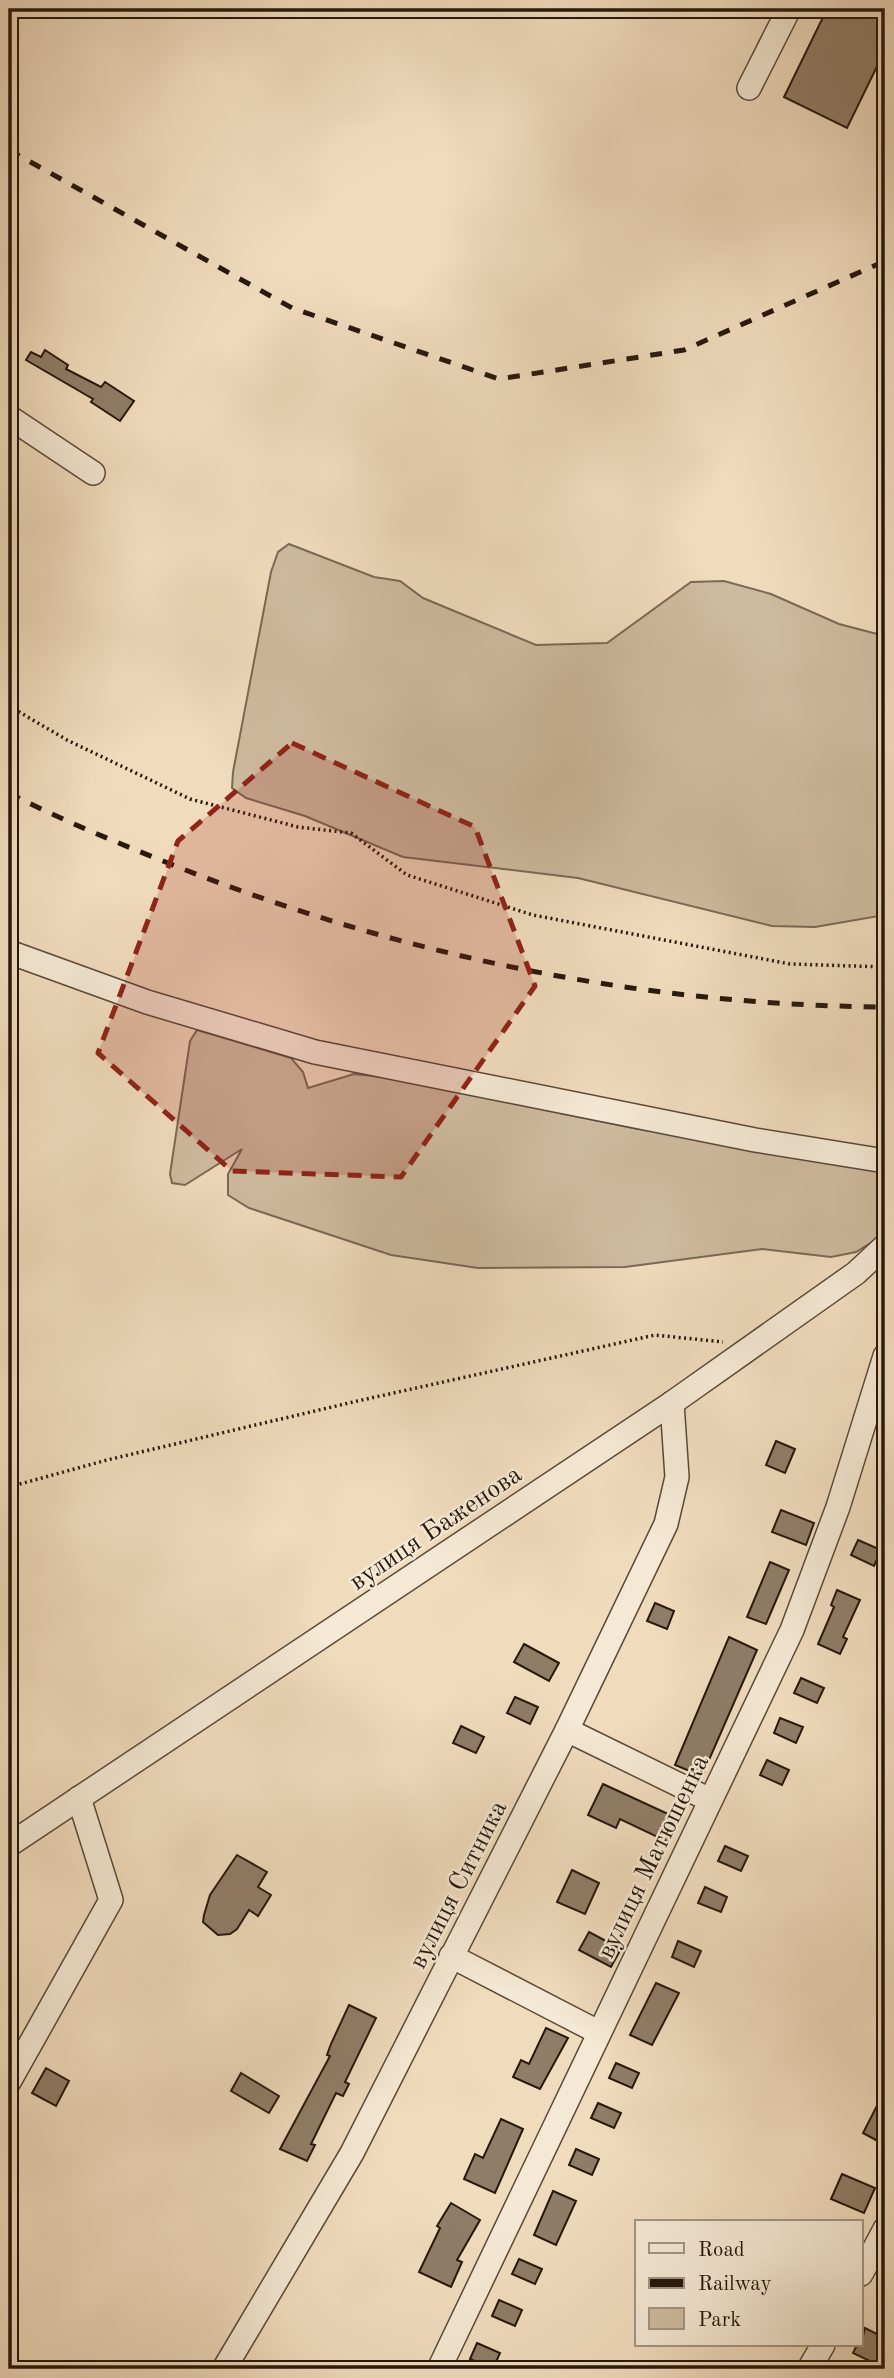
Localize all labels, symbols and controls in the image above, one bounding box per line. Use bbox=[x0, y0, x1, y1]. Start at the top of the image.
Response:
street label: вулиця Баженова bbox=[345, 1462, 527, 1596]
street label: вулиця Матюшенка bbox=[593, 1751, 714, 1963]
street label: вулиця Ситника bbox=[405, 1797, 512, 1973]
legend bbox=[635, 2220, 862, 2346]
text: Road bbox=[698, 2240, 745, 2261]
text: Railway bbox=[698, 2274, 772, 2295]
text: Park bbox=[698, 2310, 741, 2331]

